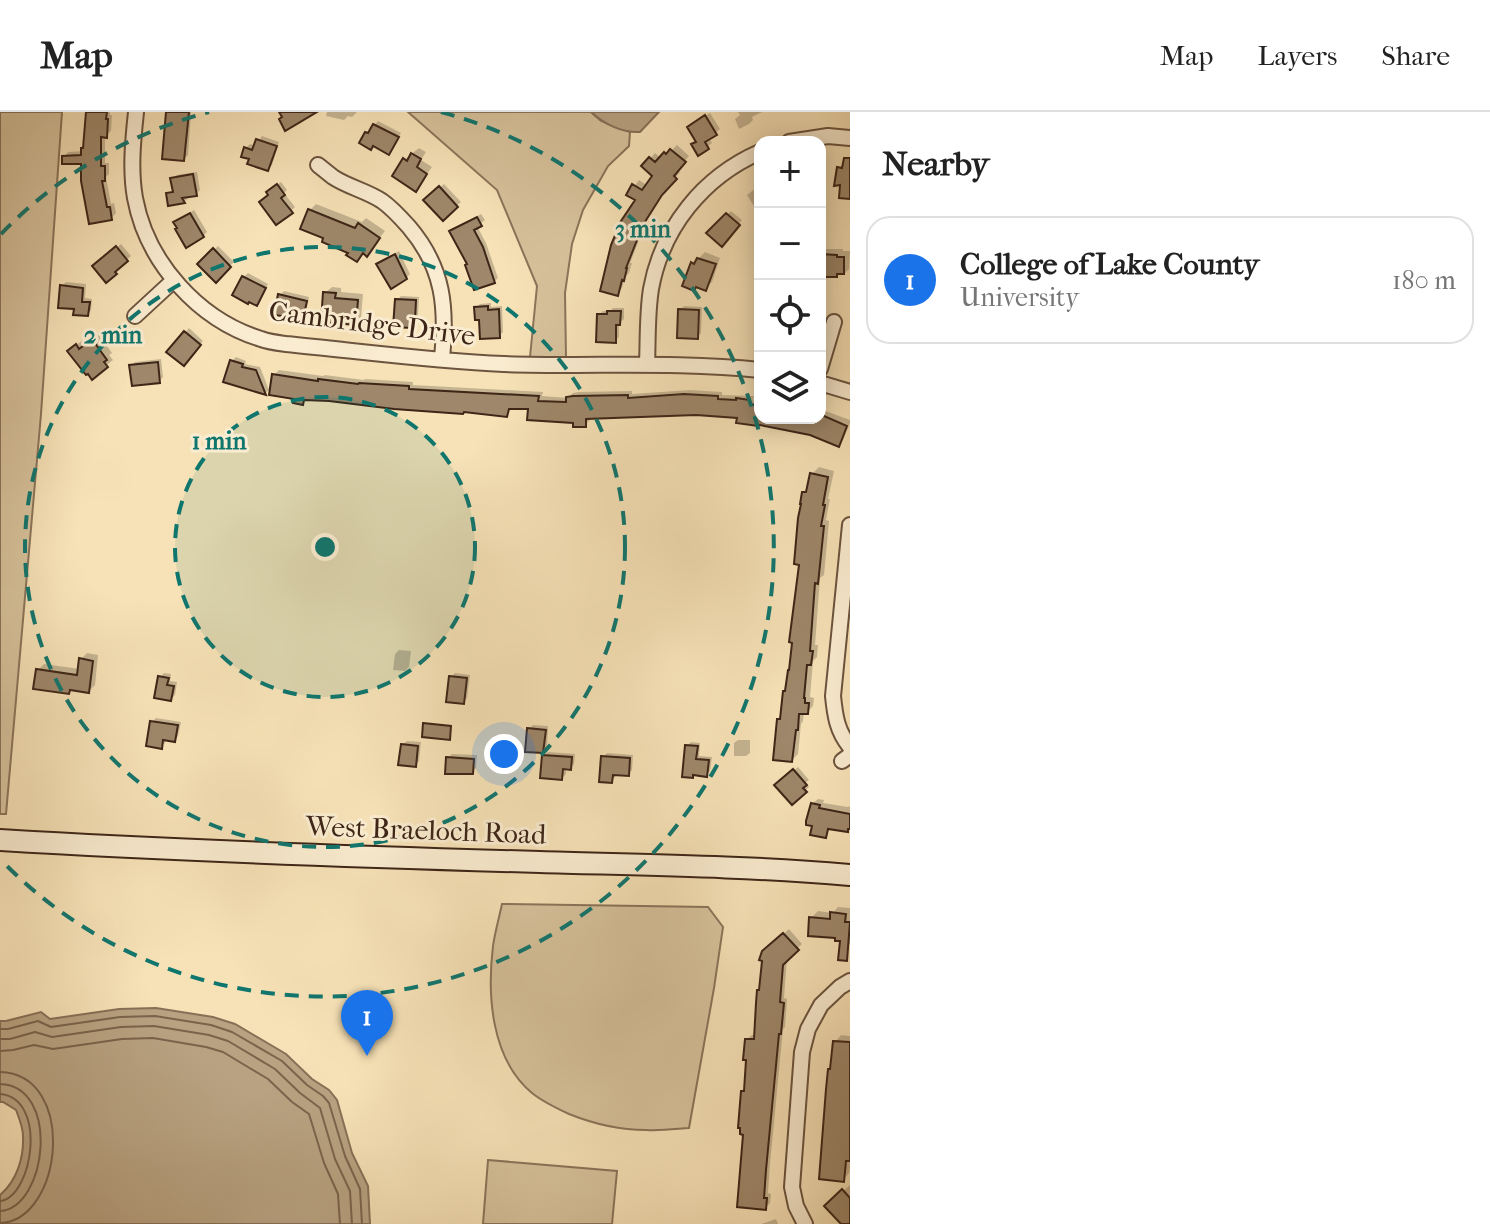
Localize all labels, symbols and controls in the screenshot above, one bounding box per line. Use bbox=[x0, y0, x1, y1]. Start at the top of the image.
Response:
text: Map bbox=[40, 33, 113, 78]
text: Map bbox=[1160, 39, 1213, 72]
text: Layers bbox=[1257, 39, 1337, 72]
text: Share bbox=[1381, 39, 1450, 72]
map controls bbox=[754, 136, 826, 424]
button: + bbox=[754, 136, 826, 208]
text: Nearby bbox=[882, 144, 989, 184]
button: − bbox=[754, 208, 826, 280]
text: 3 min bbox=[615, 215, 672, 243]
text: College of Lake County bbox=[960, 247, 1259, 282]
text: 1 bbox=[905, 265, 915, 296]
text: 180 m bbox=[1392, 265, 1456, 296]
button: locate bbox=[754, 280, 826, 352]
text: University bbox=[960, 282, 1079, 313]
street label: Cambridge Drive bbox=[267, 294, 477, 352]
text: 2 min bbox=[84, 321, 143, 349]
button: layers bbox=[754, 352, 826, 424]
text: 1 min bbox=[192, 427, 247, 455]
centre of rings bbox=[311, 533, 339, 561]
your location bbox=[484, 734, 524, 774]
street label: West Braeloch Road bbox=[304, 809, 548, 851]
pin: 1 bbox=[341, 990, 393, 1056]

